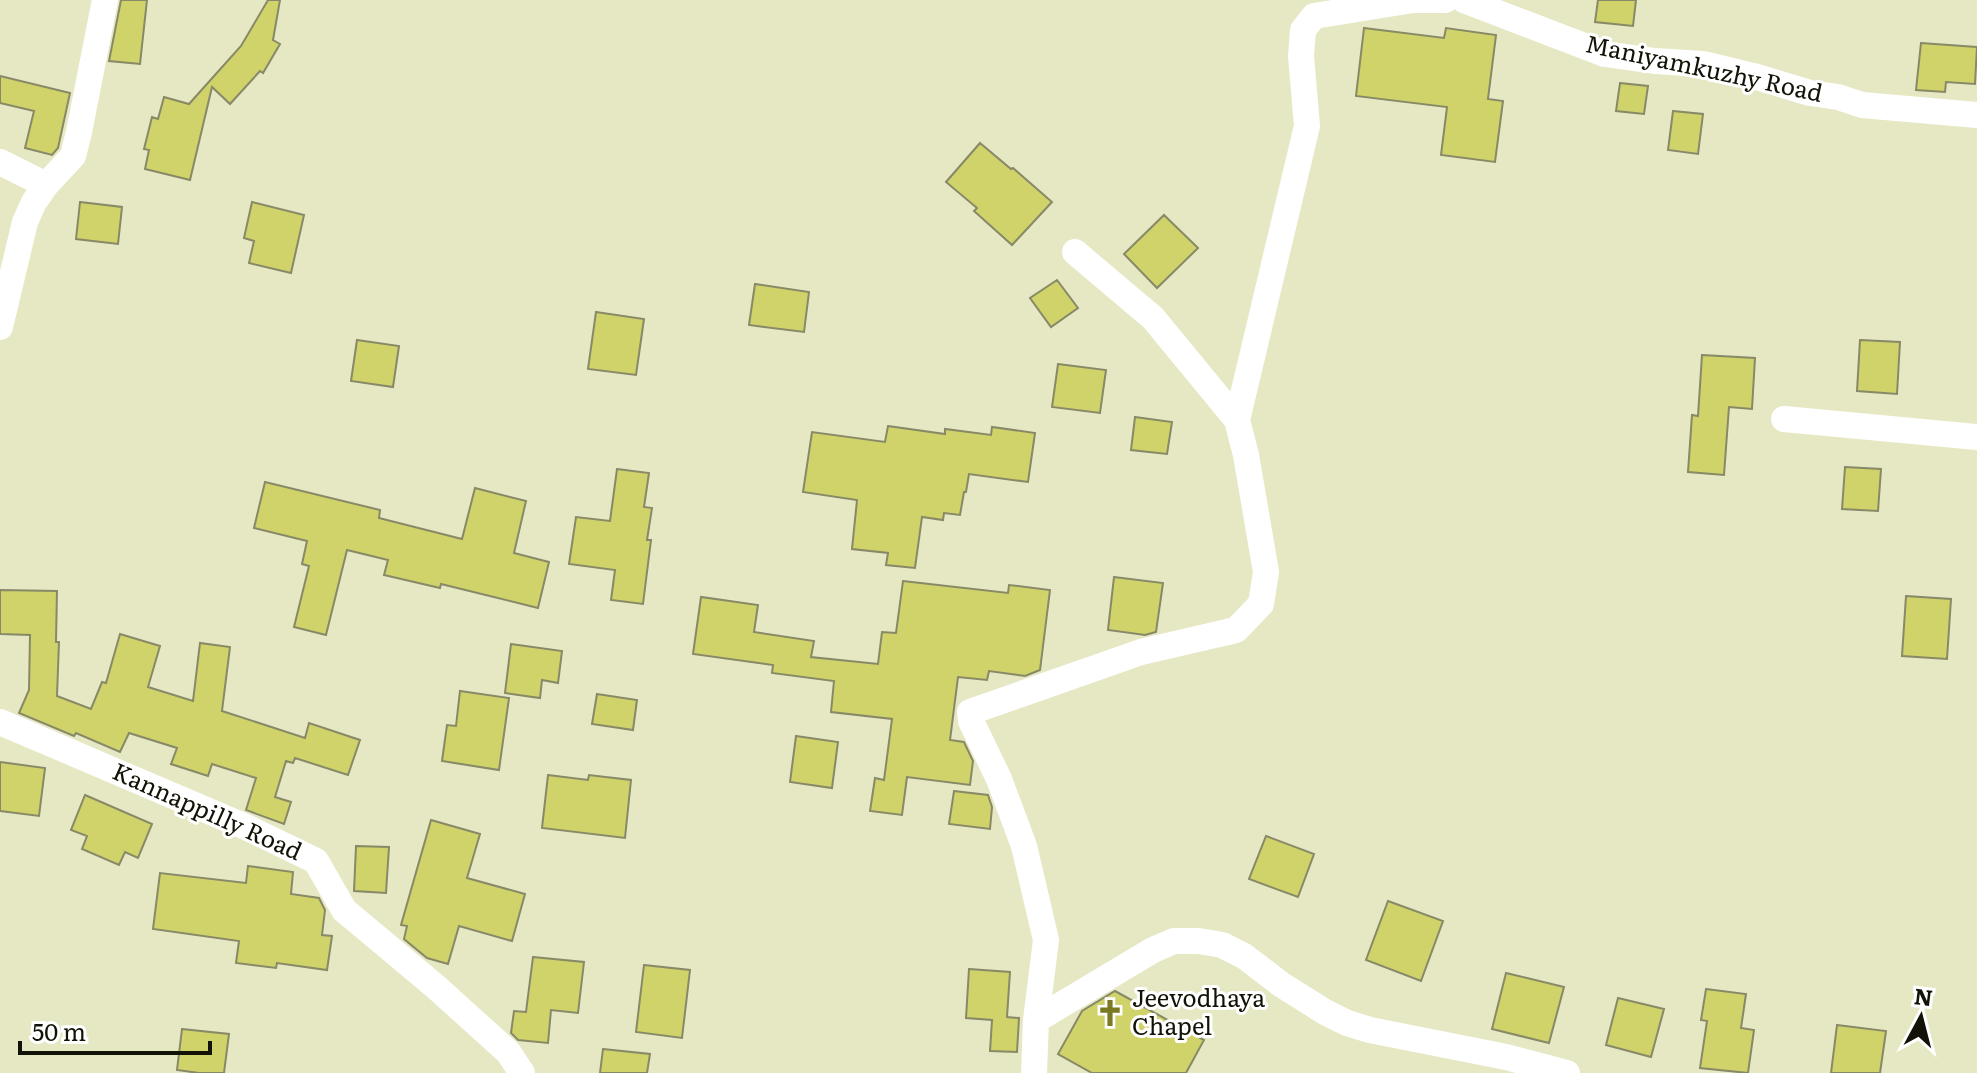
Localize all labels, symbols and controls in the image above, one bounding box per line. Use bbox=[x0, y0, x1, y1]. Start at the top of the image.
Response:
street label: Maniyamkuzhy Road bbox=[1583, 24, 1827, 109]
street label: Kannappilly Road bbox=[108, 752, 309, 867]
north arrow bbox=[1881, 977, 1961, 1057]
text: N bbox=[1912, 978, 1935, 1013]
place label: Jeevodhaya Chapel bbox=[1132, 979, 1265, 1042]
church icon: Jeevodhaya Chapel bbox=[1095, 998, 1125, 1028]
scale bar bbox=[20, 1005, 210, 1055]
text: 50 m bbox=[32, 1013, 86, 1048]

